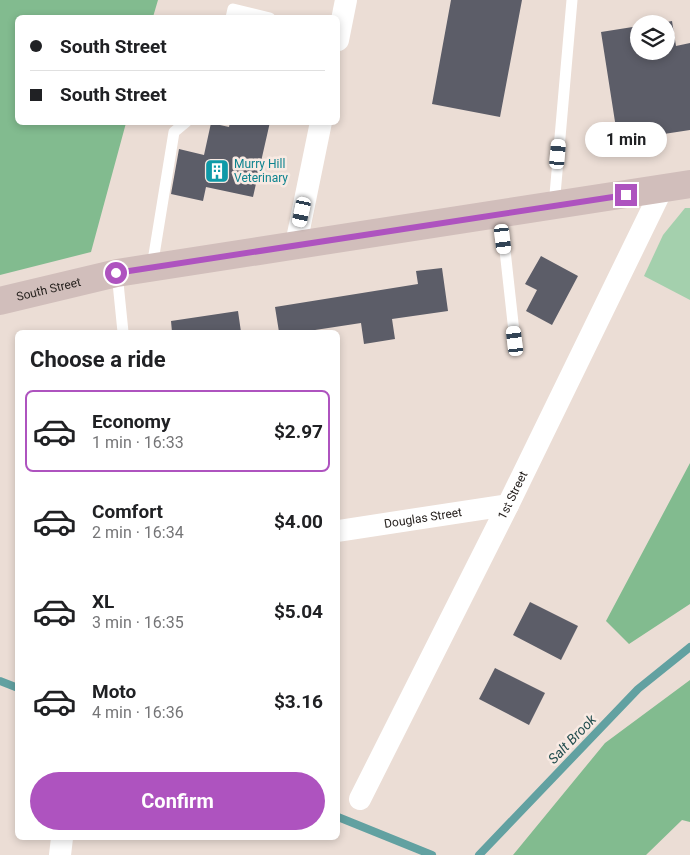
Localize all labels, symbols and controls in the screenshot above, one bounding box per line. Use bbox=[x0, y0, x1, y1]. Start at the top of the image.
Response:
map controls bbox=[630, 15, 675, 60]
button: layers bbox=[630, 15, 675, 60]
text: South Street bbox=[60, 35, 167, 58]
text: South Street bbox=[60, 83, 167, 106]
callout: 1 min bbox=[585, 122, 667, 158]
text: 1 min bbox=[606, 130, 646, 149]
car bbox=[549, 138, 566, 170]
place label: Murry Hill Veterinary bbox=[234, 157, 288, 185]
building icon: Murry Hill Veterinary bbox=[204, 158, 230, 184]
route end bbox=[615, 184, 637, 206]
car bbox=[291, 196, 312, 228]
car bbox=[493, 223, 512, 255]
route start bbox=[105, 262, 127, 284]
street label: South Street bbox=[15, 275, 82, 304]
car bbox=[505, 325, 524, 357]
text: Choose a ride bbox=[30, 347, 166, 372]
icon: car bbox=[32, 409, 77, 454]
text: Economy bbox=[92, 410, 171, 433]
text: $2.97 bbox=[274, 420, 323, 443]
text: 1 min · 16:33 bbox=[92, 433, 184, 452]
street label: 1st Street bbox=[495, 469, 530, 521]
icon: car bbox=[32, 499, 77, 544]
text: Comfort bbox=[92, 500, 163, 523]
street label: Douglas Street bbox=[383, 505, 463, 531]
text: $4.00 bbox=[274, 510, 323, 533]
text: 2 min · 16:34 bbox=[92, 523, 184, 542]
icon: car bbox=[32, 589, 77, 634]
text: XL bbox=[92, 590, 114, 613]
text: $5.04 bbox=[274, 600, 323, 623]
text: 3 min · 16:35 bbox=[92, 613, 184, 632]
icon: car bbox=[32, 679, 77, 724]
text: Moto bbox=[92, 680, 136, 703]
text: $3.16 bbox=[274, 690, 323, 713]
text: 4 min · 16:36 bbox=[92, 703, 184, 722]
water label: Salt Brook bbox=[545, 710, 600, 767]
button: Confirm bbox=[30, 772, 325, 830]

